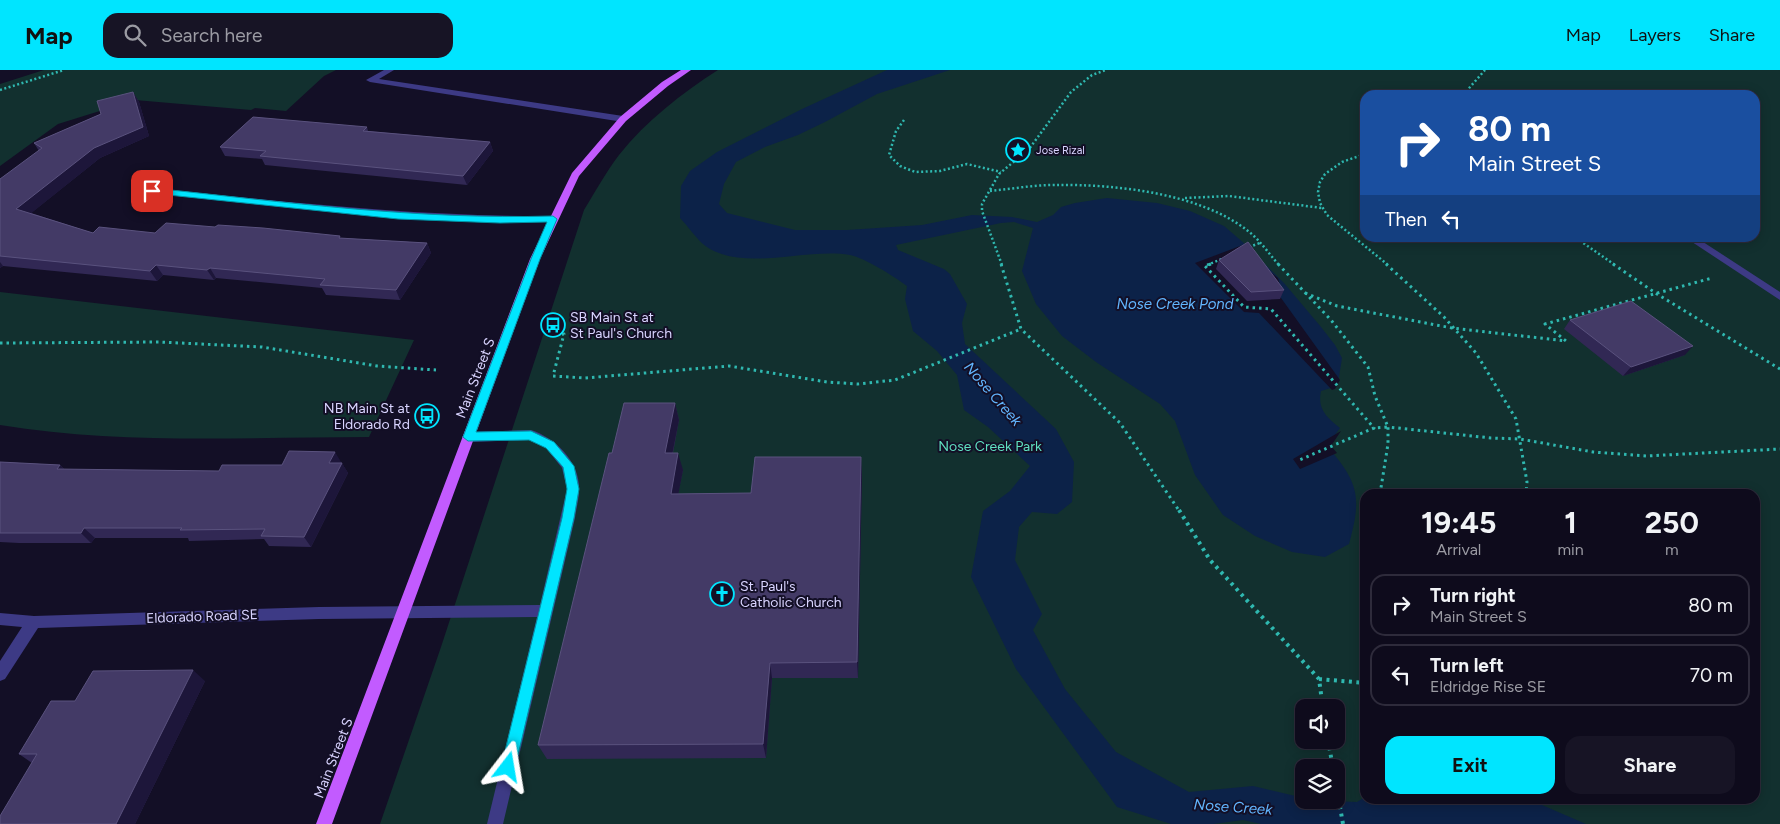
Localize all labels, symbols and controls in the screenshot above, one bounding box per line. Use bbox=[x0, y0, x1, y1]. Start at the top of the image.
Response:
search box bbox=[103, 13, 453, 58]
text: Map bbox=[25, 21, 73, 50]
icon: search bbox=[121, 21, 149, 49]
text: Search here bbox=[161, 24, 262, 47]
text: Map bbox=[1566, 24, 1601, 46]
text: Layers bbox=[1629, 24, 1681, 46]
text: Share bbox=[1709, 24, 1755, 46]
text: 80 m bbox=[1468, 108, 1551, 150]
icon: right bbox=[1385, 110, 1450, 175]
place icon: Jose Rizal bbox=[1005, 137, 1031, 163]
place label: Jose Rizal bbox=[1036, 144, 1085, 157]
text: Main Street S bbox=[1468, 150, 1601, 177]
pin bbox=[131, 170, 173, 212]
icon: arrive bbox=[138, 177, 166, 205]
icon: left bbox=[1437, 205, 1465, 233]
text: Then bbox=[1385, 208, 1427, 231]
water label: Nose Creek Pond bbox=[1116, 295, 1234, 313]
place label: SB Main St at St Paul's Church bbox=[570, 309, 672, 342]
bus stop icon: SB Main St at St Paul's Church bbox=[540, 312, 566, 338]
street label: Main Street S bbox=[452, 336, 499, 421]
water label: Nose Creek bbox=[960, 358, 1026, 430]
place label: NB Main St at Eldorado Rd bbox=[324, 400, 410, 433]
bus stop icon: NB Main St at Eldorado Rd bbox=[414, 403, 440, 429]
park label: Nose Creek Park bbox=[938, 438, 1042, 455]
text: 19:45 bbox=[1421, 504, 1497, 541]
text: 1 bbox=[1564, 504, 1577, 541]
text: 250 bbox=[1645, 504, 1699, 541]
text: Arrival bbox=[1436, 540, 1481, 559]
text: min bbox=[1557, 540, 1584, 559]
text: m bbox=[1665, 540, 1679, 559]
place label: St. Paul's Catholic Church bbox=[740, 578, 842, 611]
church icon: St. Paul's Catholic Church bbox=[709, 581, 735, 607]
text: Turn right bbox=[1430, 584, 1516, 607]
icon: right bbox=[1387, 591, 1415, 619]
text: 80 m bbox=[1688, 594, 1733, 617]
street label: Eldorado Road SE bbox=[146, 606, 258, 627]
text: Main Street S bbox=[1430, 607, 1527, 626]
text: Turn left bbox=[1430, 654, 1504, 677]
icon: left bbox=[1387, 661, 1415, 689]
text: 70 m bbox=[1690, 664, 1733, 687]
text: Eldridge Rise SE bbox=[1430, 677, 1546, 696]
map controls bbox=[1295, 699, 1345, 809]
button: sound bbox=[1295, 699, 1345, 749]
street label: Main Street S bbox=[310, 716, 357, 801]
button: Exit bbox=[1385, 736, 1555, 794]
button: Share bbox=[1565, 736, 1735, 794]
position arrow bbox=[481, 740, 533, 792]
button: layers bbox=[1295, 759, 1345, 809]
water label: Nose Creek bbox=[1193, 795, 1274, 819]

